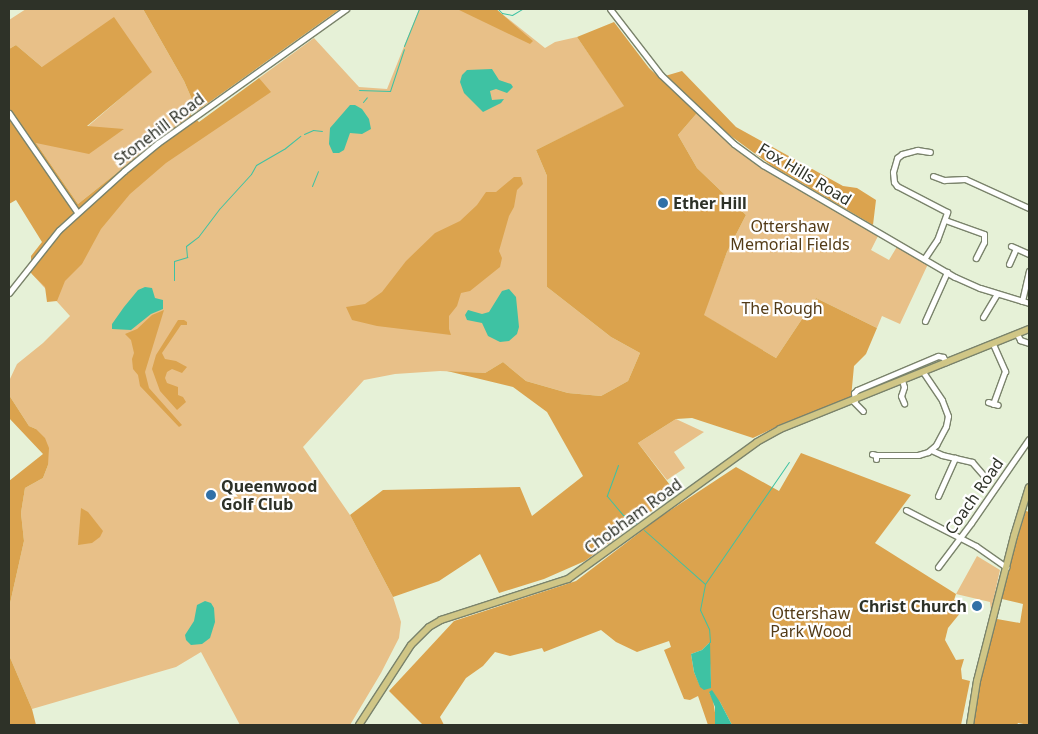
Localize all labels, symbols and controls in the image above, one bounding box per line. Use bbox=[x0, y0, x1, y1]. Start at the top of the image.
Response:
street label: Stonehill Road bbox=[110, 89, 208, 169]
street label: Fox Hills Road bbox=[755, 139, 855, 209]
place label: Ether Hill bbox=[673, 193, 747, 213]
marker: Ether Hill bbox=[657, 197, 669, 209]
park label: Ottershaw Memorial Fields bbox=[730, 216, 850, 254]
park label: The Rough bbox=[741, 298, 823, 318]
street label: Coach Road bbox=[941, 454, 1007, 538]
street label: Chobham Road bbox=[580, 474, 686, 558]
place label: Queenwood Golf Club bbox=[221, 476, 317, 514]
marker: Queenwood Golf Club bbox=[205, 489, 217, 501]
place label: Christ Church bbox=[859, 596, 967, 616]
marker: Christ Church bbox=[971, 600, 983, 612]
park label: Ottershaw Park Wood bbox=[770, 603, 852, 641]

